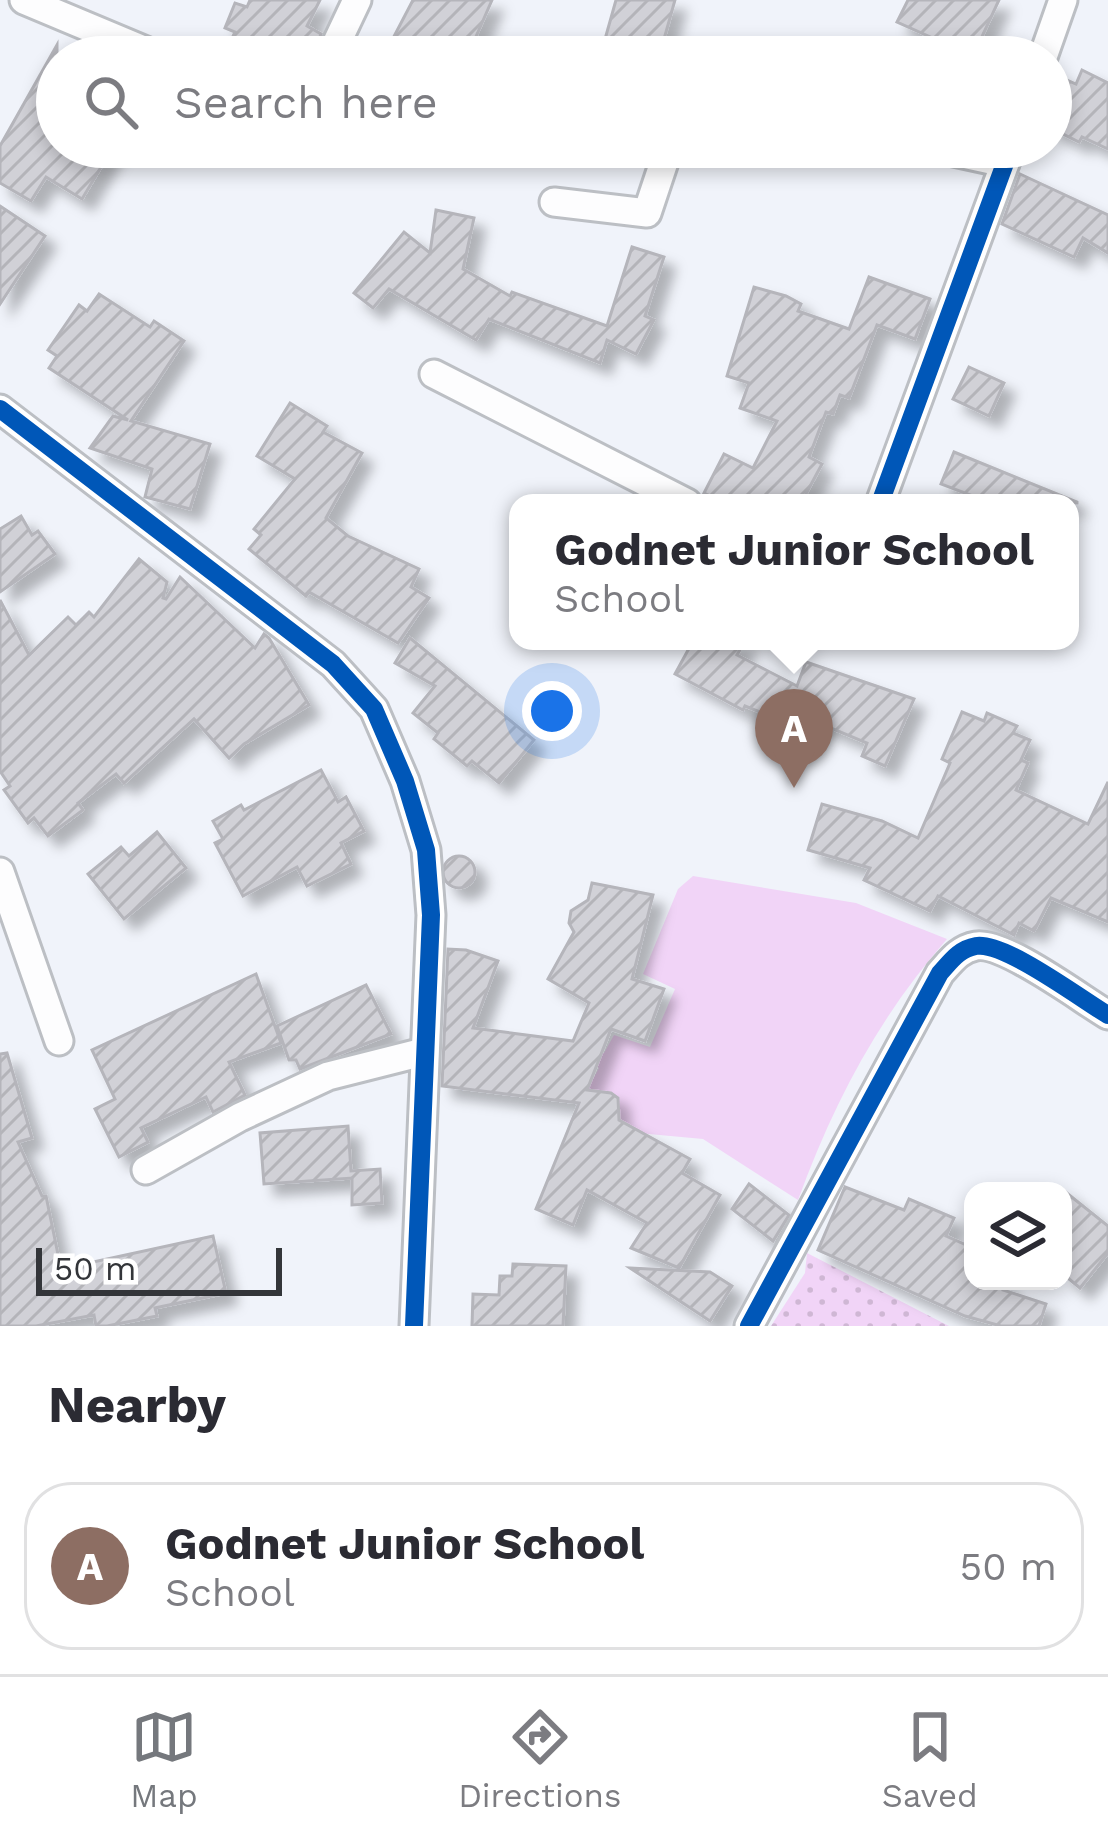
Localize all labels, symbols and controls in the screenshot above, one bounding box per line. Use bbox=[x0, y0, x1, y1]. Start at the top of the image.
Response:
search box bbox=[36, 36, 1072, 168]
icon: search bbox=[78, 69, 144, 135]
text: Search here bbox=[174, 76, 438, 129]
popup bbox=[509, 494, 1079, 650]
text: Godnet Junior School bbox=[554, 523, 1034, 576]
text: School bbox=[554, 576, 684, 621]
your location bbox=[522, 681, 582, 741]
pin: A bbox=[755, 689, 833, 788]
map controls bbox=[964, 1182, 1072, 1290]
button: layers bbox=[964, 1182, 1072, 1290]
scale bar bbox=[36, 1242, 282, 1295]
text: 50 m bbox=[54, 1249, 136, 1288]
text: Nearby bbox=[48, 1375, 226, 1434]
text: Godnet Junior School bbox=[165, 1517, 644, 1570]
text: A bbox=[77, 1544, 103, 1589]
text: 50 m bbox=[960, 1544, 1057, 1589]
text: School bbox=[165, 1570, 295, 1615]
tab: Map bbox=[130, 1704, 198, 1815]
tab: Directions bbox=[458, 1704, 621, 1815]
tab: Saved bbox=[882, 1704, 978, 1815]

